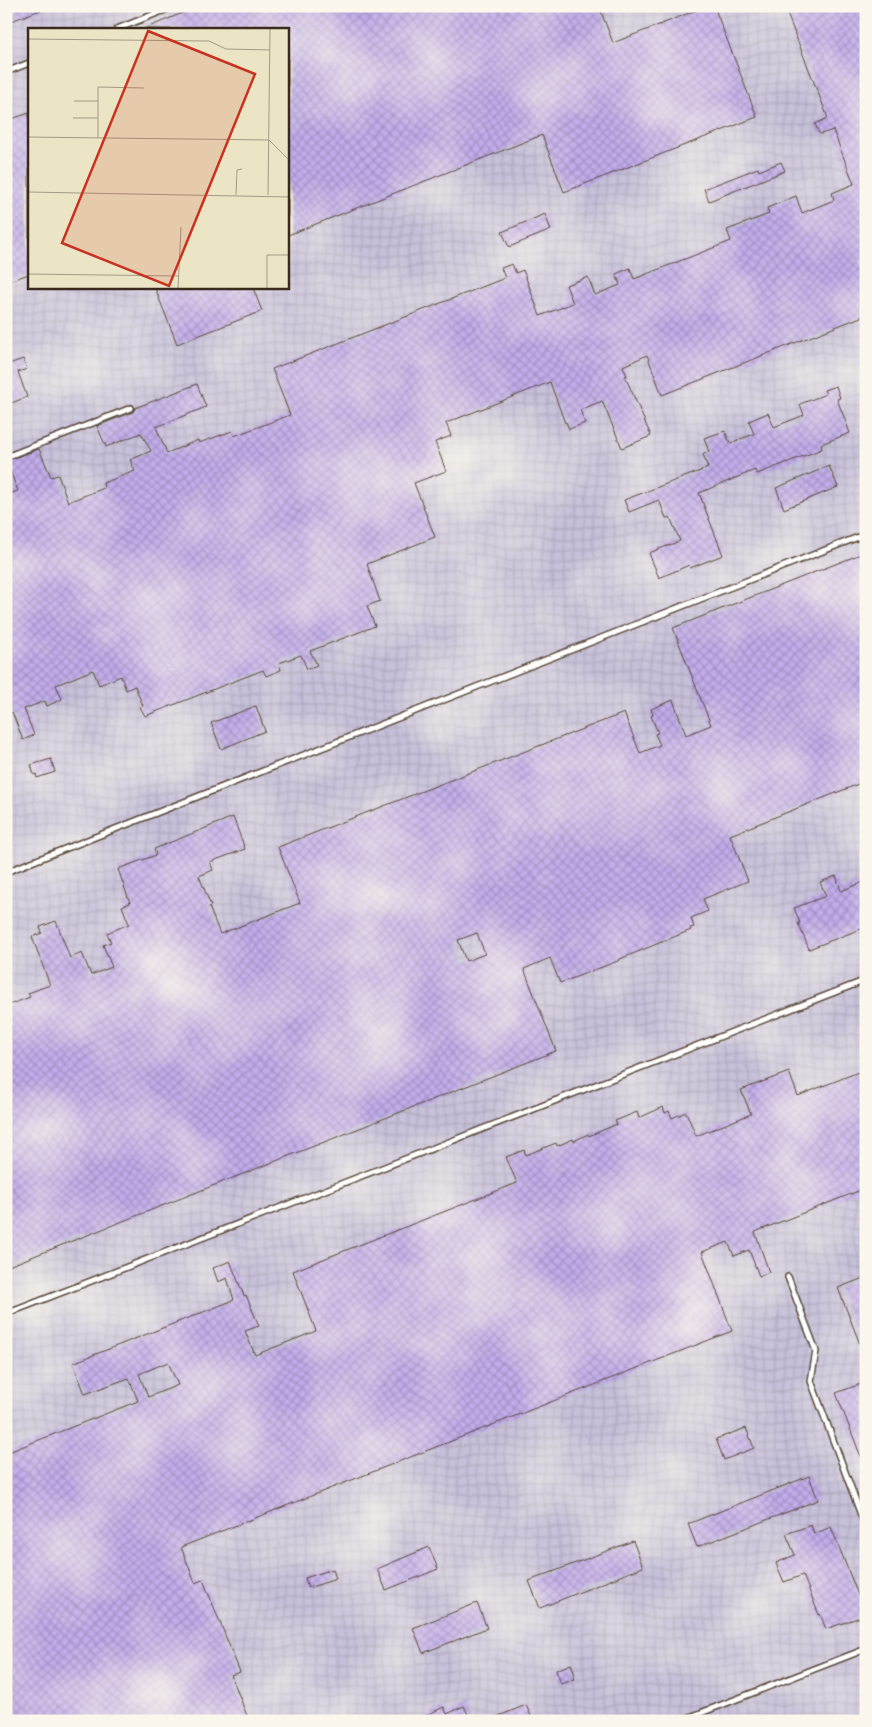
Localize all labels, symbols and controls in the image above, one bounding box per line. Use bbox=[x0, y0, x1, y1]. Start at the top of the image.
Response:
inset map bbox=[28, 28, 289, 289]

